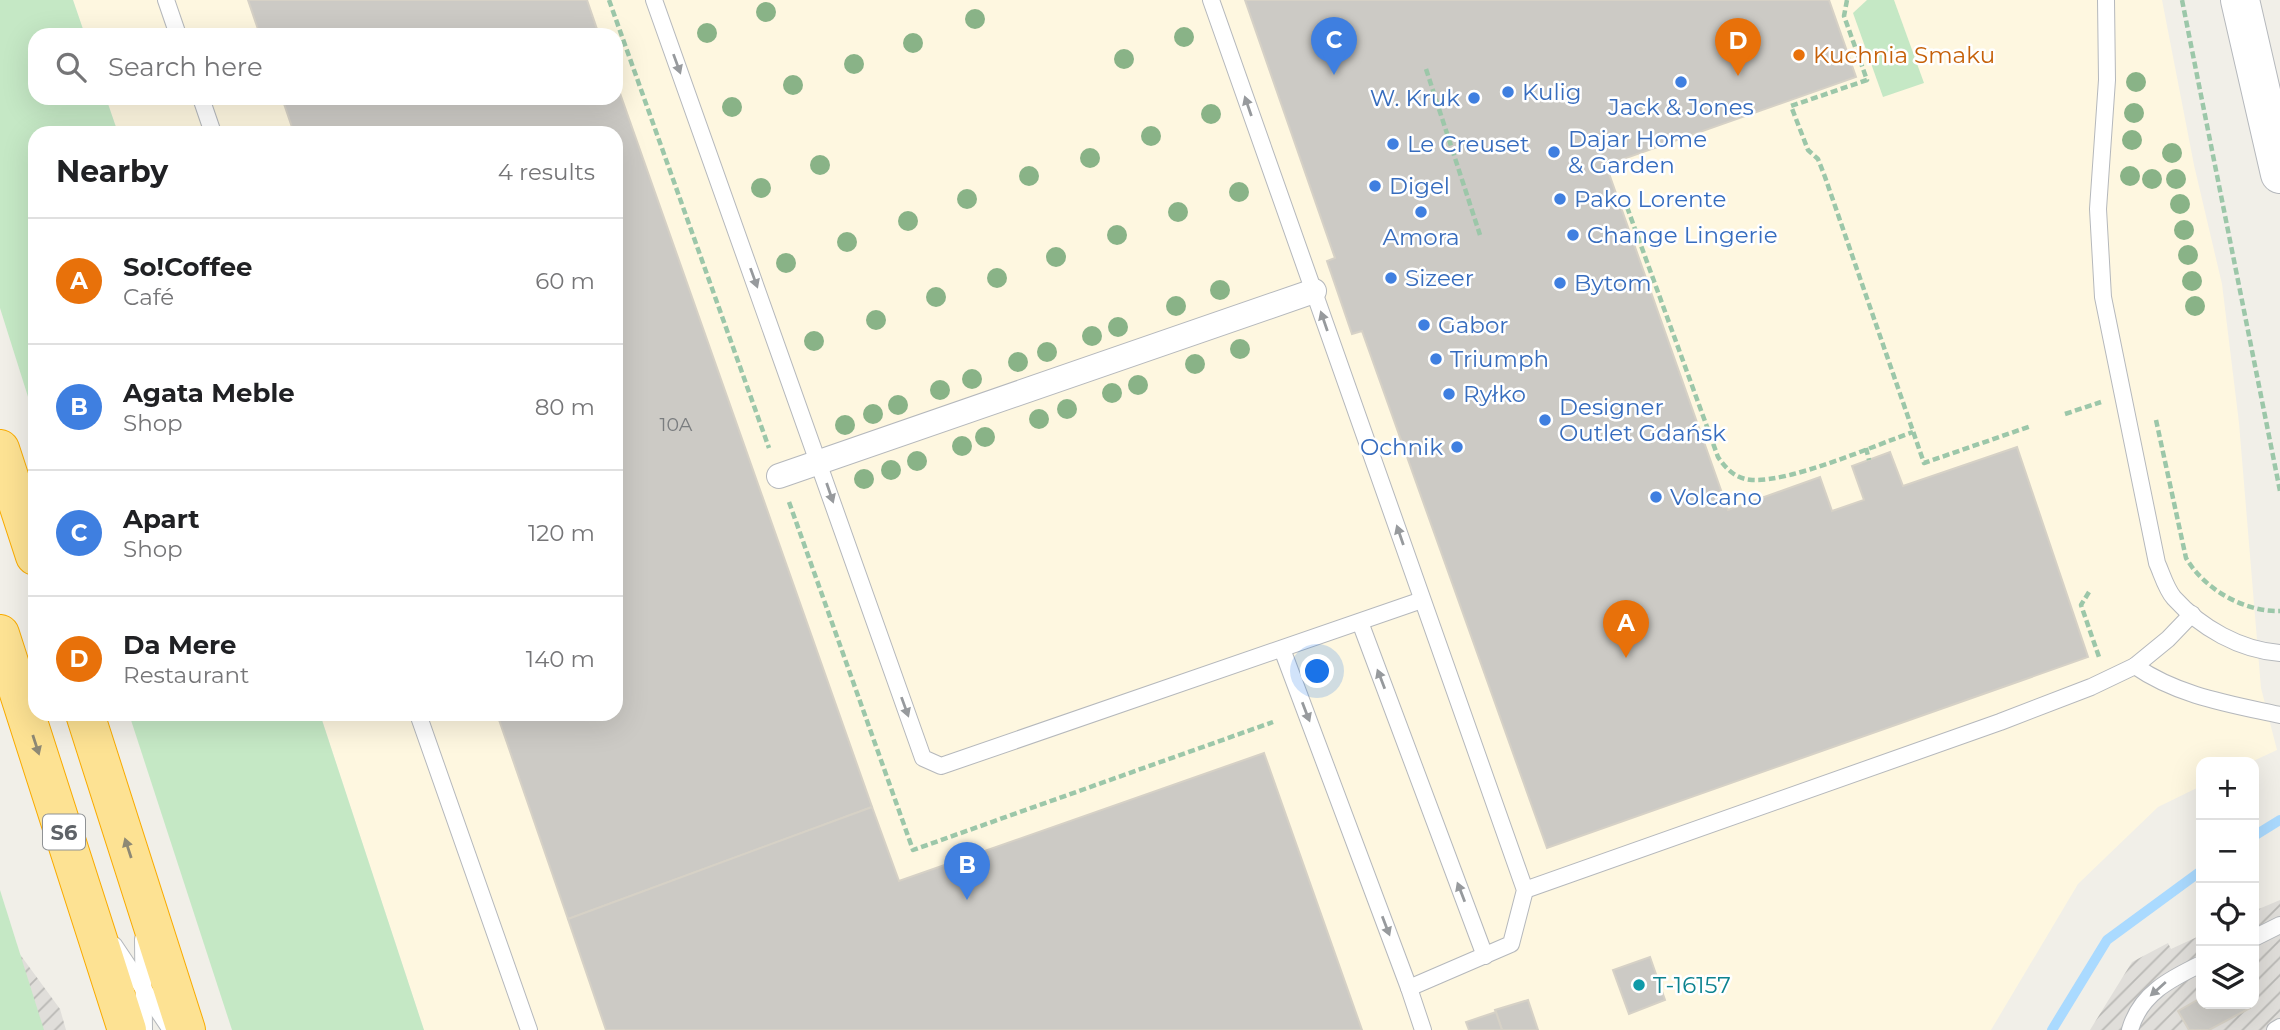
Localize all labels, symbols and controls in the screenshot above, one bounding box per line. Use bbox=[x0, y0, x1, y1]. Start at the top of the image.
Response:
pin: C bbox=[1311, 17, 1357, 75]
pin: D bbox=[1715, 18, 1761, 76]
search box bbox=[28, 28, 623, 105]
place label: Kuchnia Smaku bbox=[1813, 41, 1995, 69]
marker: Kuchnia Smaku bbox=[1791, 47, 1807, 63]
icon: search bbox=[52, 48, 90, 86]
text: Search here bbox=[108, 51, 263, 83]
one-way arrow bbox=[672, 54, 683, 75]
marker: Jack & Jones bbox=[1673, 74, 1689, 90]
place label: Kulig bbox=[1522, 78, 1582, 106]
place label: W. Kruk bbox=[1370, 84, 1460, 112]
marker: Kulig bbox=[1500, 84, 1516, 100]
marker: W. Kruk bbox=[1466, 90, 1482, 106]
place label: Jack & Jones bbox=[1607, 93, 1754, 121]
one-way arrow bbox=[1242, 96, 1253, 117]
place label: Dajar Home & Garden bbox=[1568, 125, 1707, 179]
place label: Le Creuset bbox=[1407, 130, 1529, 158]
marker: Le Creuset bbox=[1385, 136, 1401, 152]
marker: Dajar Home & Garden bbox=[1546, 144, 1562, 160]
text: Nearby bbox=[56, 153, 168, 190]
text: 4 results bbox=[498, 158, 595, 186]
place label: Digel bbox=[1389, 172, 1450, 200]
marker: Digel bbox=[1367, 178, 1383, 194]
place label: Pako Lorente bbox=[1574, 185, 1726, 213]
marker: Pako Lorente bbox=[1552, 191, 1568, 207]
marker: Amora bbox=[1413, 204, 1429, 220]
place label: Change Lingerie bbox=[1587, 221, 1778, 249]
place label: Amora bbox=[1382, 223, 1460, 251]
marker: Change Lingerie bbox=[1565, 227, 1581, 243]
text: So!Coffee bbox=[123, 251, 252, 283]
place label: Sizeer bbox=[1405, 264, 1474, 292]
text: A bbox=[70, 267, 88, 295]
text: 60 m bbox=[535, 267, 595, 295]
one-way arrow bbox=[748, 268, 759, 289]
place label: Bytom bbox=[1574, 269, 1652, 297]
marker: Sizeer bbox=[1383, 270, 1399, 286]
marker: Bytom bbox=[1552, 275, 1568, 291]
text: Café bbox=[123, 283, 174, 311]
one-way arrow bbox=[1318, 310, 1329, 331]
place label: Gabor bbox=[1438, 311, 1509, 339]
marker: Gabor bbox=[1416, 317, 1432, 333]
place label: Triumph bbox=[1450, 345, 1549, 373]
marker: Triumph bbox=[1428, 351, 1444, 367]
text: Agata Meble bbox=[123, 377, 295, 409]
place label: Ryłko bbox=[1463, 380, 1526, 408]
marker: Ryłko bbox=[1441, 386, 1457, 402]
text: B bbox=[70, 393, 88, 421]
text: 80 m bbox=[535, 393, 595, 421]
place label: Designer Outlet Gdańsk bbox=[1559, 393, 1726, 447]
text: Shop bbox=[123, 409, 183, 437]
marker: Designer Outlet Gdańsk bbox=[1537, 412, 1553, 428]
house number: 10A bbox=[660, 413, 693, 436]
place label: Ochnik bbox=[1360, 433, 1443, 461]
marker: Ochnik bbox=[1449, 439, 1465, 455]
one-way arrow bbox=[825, 482, 836, 503]
place label: Volcano bbox=[1670, 483, 1762, 511]
marker: Volcano bbox=[1648, 489, 1664, 505]
text: Apart bbox=[123, 503, 200, 535]
text: C bbox=[71, 519, 87, 547]
text: 120 m bbox=[528, 519, 595, 547]
one-way arrow bbox=[1394, 525, 1405, 546]
text: Shop bbox=[123, 535, 183, 563]
pin: A bbox=[1603, 600, 1649, 658]
text: Da Mere bbox=[123, 629, 237, 661]
text: D bbox=[70, 645, 89, 673]
text: 140 m bbox=[526, 645, 595, 673]
your location bbox=[1300, 654, 1334, 688]
text: Restaurant bbox=[123, 661, 249, 689]
one-way arrow bbox=[1376, 669, 1387, 690]
one-way arrow bbox=[900, 697, 911, 718]
one-way arrow bbox=[1301, 702, 1312, 723]
one-way arrow bbox=[31, 735, 42, 756]
map controls bbox=[2196, 757, 2259, 1009]
button: + bbox=[2196, 757, 2259, 820]
road number: S6 bbox=[43, 814, 85, 850]
button: − bbox=[2196, 820, 2259, 883]
one-way arrow bbox=[122, 838, 133, 859]
pin: B bbox=[944, 842, 990, 900]
one-way arrow bbox=[1455, 882, 1466, 903]
button: locate bbox=[2196, 883, 2259, 946]
one-way arrow bbox=[1381, 915, 1392, 936]
button: layers bbox=[2196, 946, 2259, 1009]
place label: T-16157 bbox=[1653, 971, 1731, 999]
marker: T-16157 bbox=[1631, 977, 1647, 993]
one-way arrow bbox=[2149, 980, 2166, 996]

